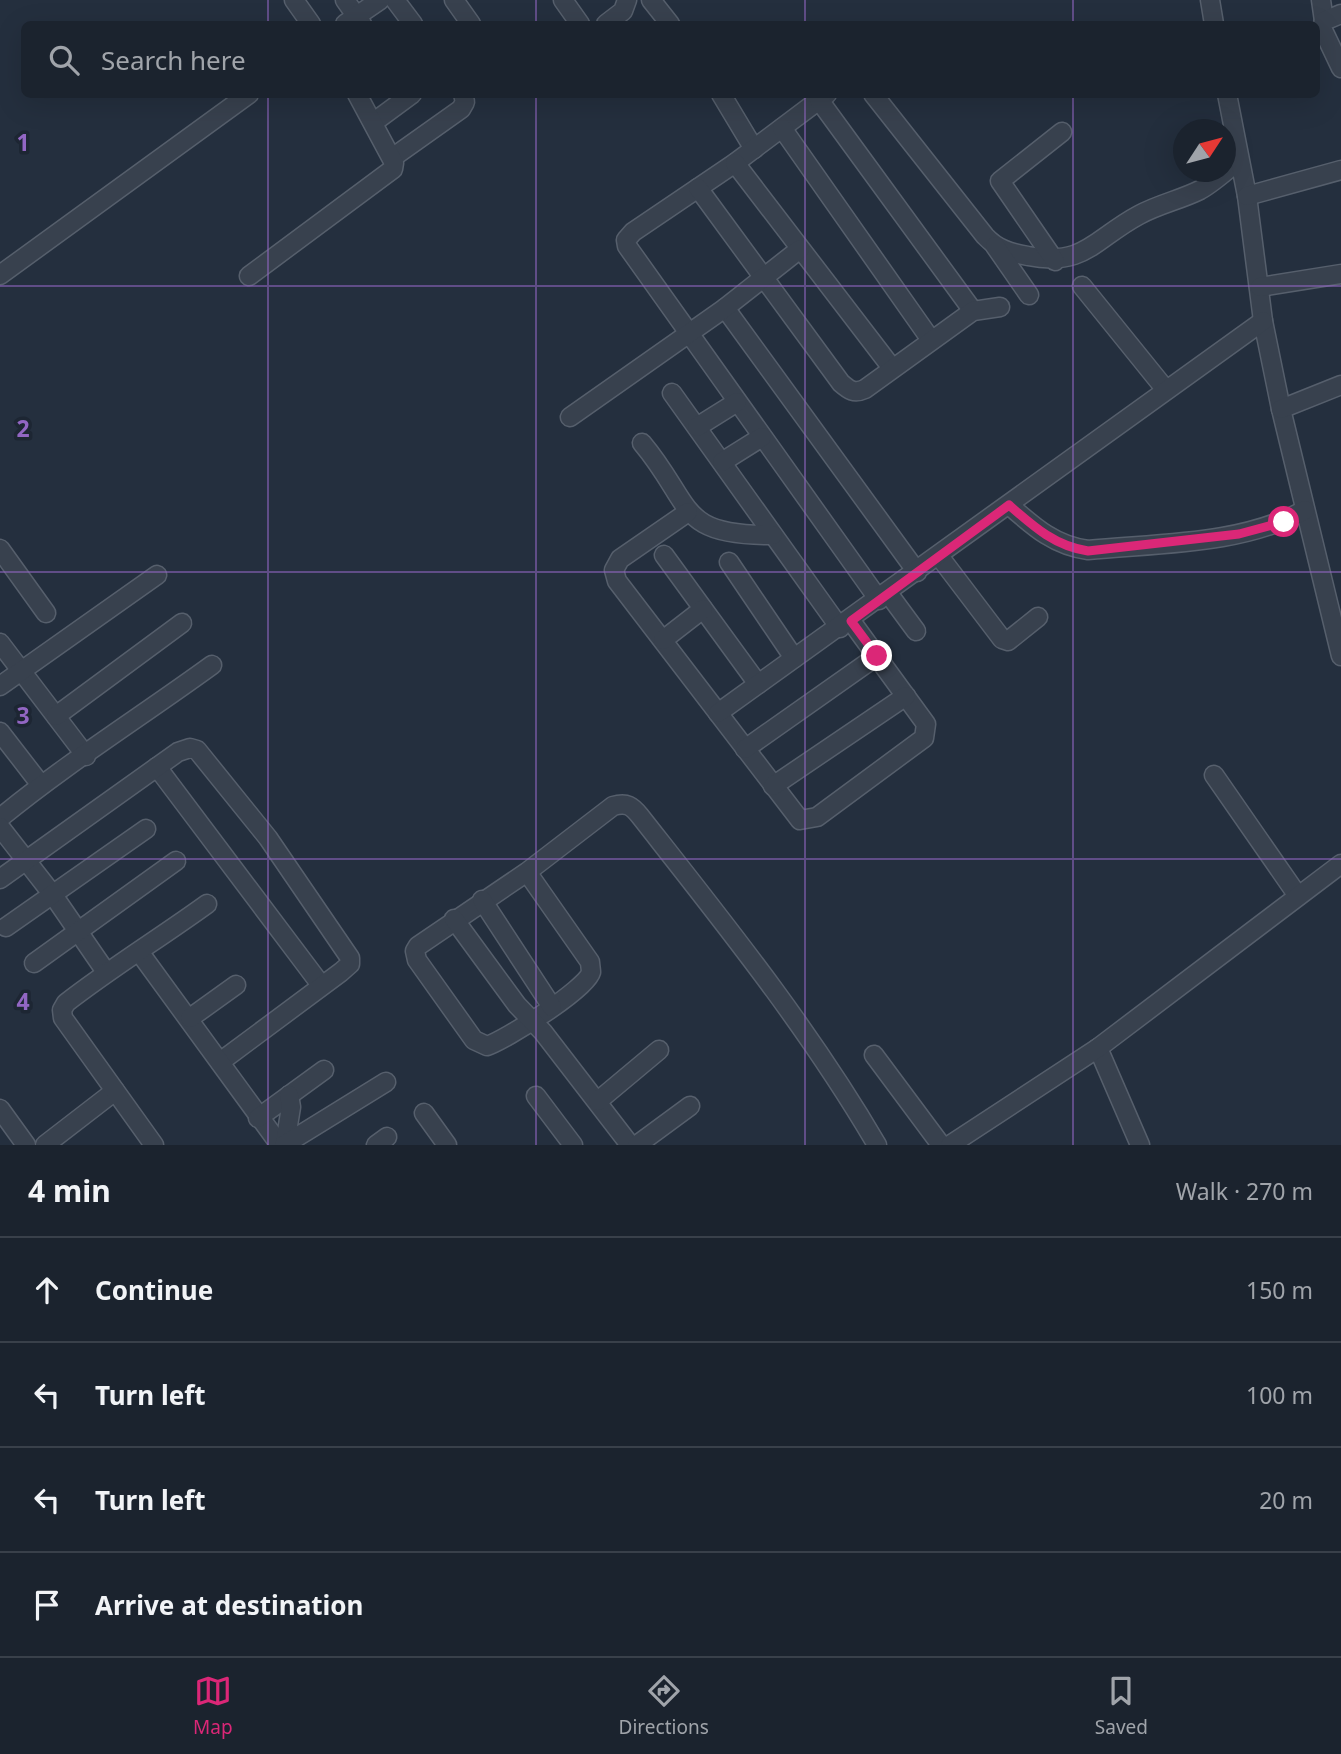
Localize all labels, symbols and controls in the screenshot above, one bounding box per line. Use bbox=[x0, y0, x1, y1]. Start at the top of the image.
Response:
search box bbox=[21, 21, 1320, 98]
icon: search bbox=[45, 41, 83, 79]
text: Search here bbox=[101, 42, 246, 78]
north arrow bbox=[1173, 119, 1236, 182]
text: 1 bbox=[16, 126, 30, 158]
text: 2 bbox=[16, 412, 30, 444]
route start bbox=[1268, 506, 1299, 537]
route end bbox=[861, 640, 892, 671]
text: 3 bbox=[16, 699, 30, 731]
text: 4 bbox=[16, 985, 30, 1017]
text: 4 min bbox=[28, 1170, 111, 1211]
text: Walk · 270 m bbox=[1176, 1175, 1313, 1207]
icon: ahead bbox=[28, 1271, 66, 1309]
text: Continue bbox=[95, 1272, 213, 1308]
text: 150 m bbox=[1246, 1274, 1313, 1306]
icon: left bbox=[28, 1376, 66, 1414]
text: Turn left bbox=[95, 1377, 206, 1413]
text: 100 m bbox=[1246, 1379, 1313, 1411]
icon: left bbox=[28, 1481, 66, 1519]
text: Turn left bbox=[95, 1482, 206, 1518]
text: 20 m bbox=[1259, 1484, 1313, 1516]
icon: arrive bbox=[28, 1586, 66, 1624]
text: Arrive at destination bbox=[95, 1587, 364, 1623]
tab: Map bbox=[193, 1672, 233, 1740]
tab: Directions bbox=[619, 1672, 709, 1740]
tab: Saved bbox=[1095, 1672, 1148, 1740]

